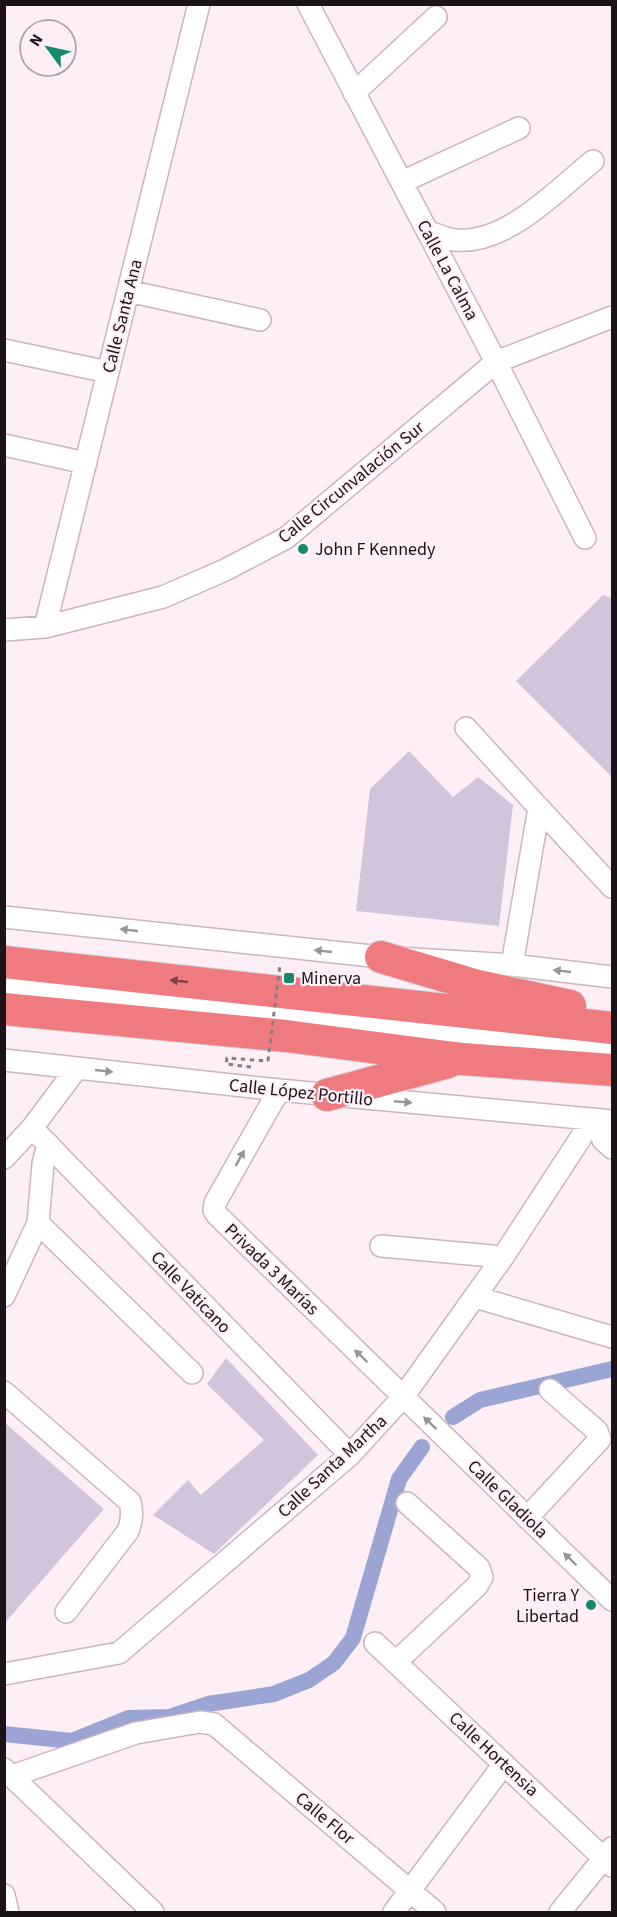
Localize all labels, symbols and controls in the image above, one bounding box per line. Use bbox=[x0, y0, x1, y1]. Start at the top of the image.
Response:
north arrow bbox=[18, 18, 78, 78]
text: N bbox=[24, 30, 48, 51]
street label: Calle La Calma bbox=[411, 216, 485, 325]
street label: Calle Santa Ana bbox=[96, 257, 149, 376]
street label: Calle Circunvalación Sur bbox=[273, 415, 430, 549]
place label: John F Kennedy bbox=[315, 537, 436, 562]
marker: John F Kennedy bbox=[296, 542, 310, 556]
one-way arrow bbox=[120, 926, 139, 935]
one-way arrow bbox=[314, 946, 333, 956]
place label: Minerva bbox=[301, 966, 361, 991]
one-way arrow bbox=[553, 966, 572, 976]
marker: Minerva bbox=[282, 971, 296, 985]
one-way arrow bbox=[169, 976, 188, 986]
one-way arrow bbox=[95, 1066, 114, 1076]
street label: Calle López Portillo bbox=[228, 1073, 374, 1112]
one-way arrow bbox=[393, 1097, 412, 1107]
one-way arrow bbox=[235, 1149, 245, 1166]
street label: Privada 3 Marías bbox=[219, 1218, 324, 1321]
street label: Calle Vaticano bbox=[145, 1246, 236, 1339]
one-way arrow bbox=[355, 1350, 369, 1364]
street label: Calle Santa Martha bbox=[272, 1409, 393, 1524]
one-way arrow bbox=[424, 1417, 438, 1431]
street label: Calle Gladiola bbox=[462, 1454, 554, 1544]
one-way arrow bbox=[563, 1552, 578, 1566]
place label: Tierra Y Libertad bbox=[516, 1583, 579, 1629]
marker: Tierra Y Libertad bbox=[584, 1598, 598, 1612]
street label: Calle Hortensia bbox=[443, 1706, 544, 1803]
street label: Calle Flor bbox=[290, 1786, 360, 1851]

